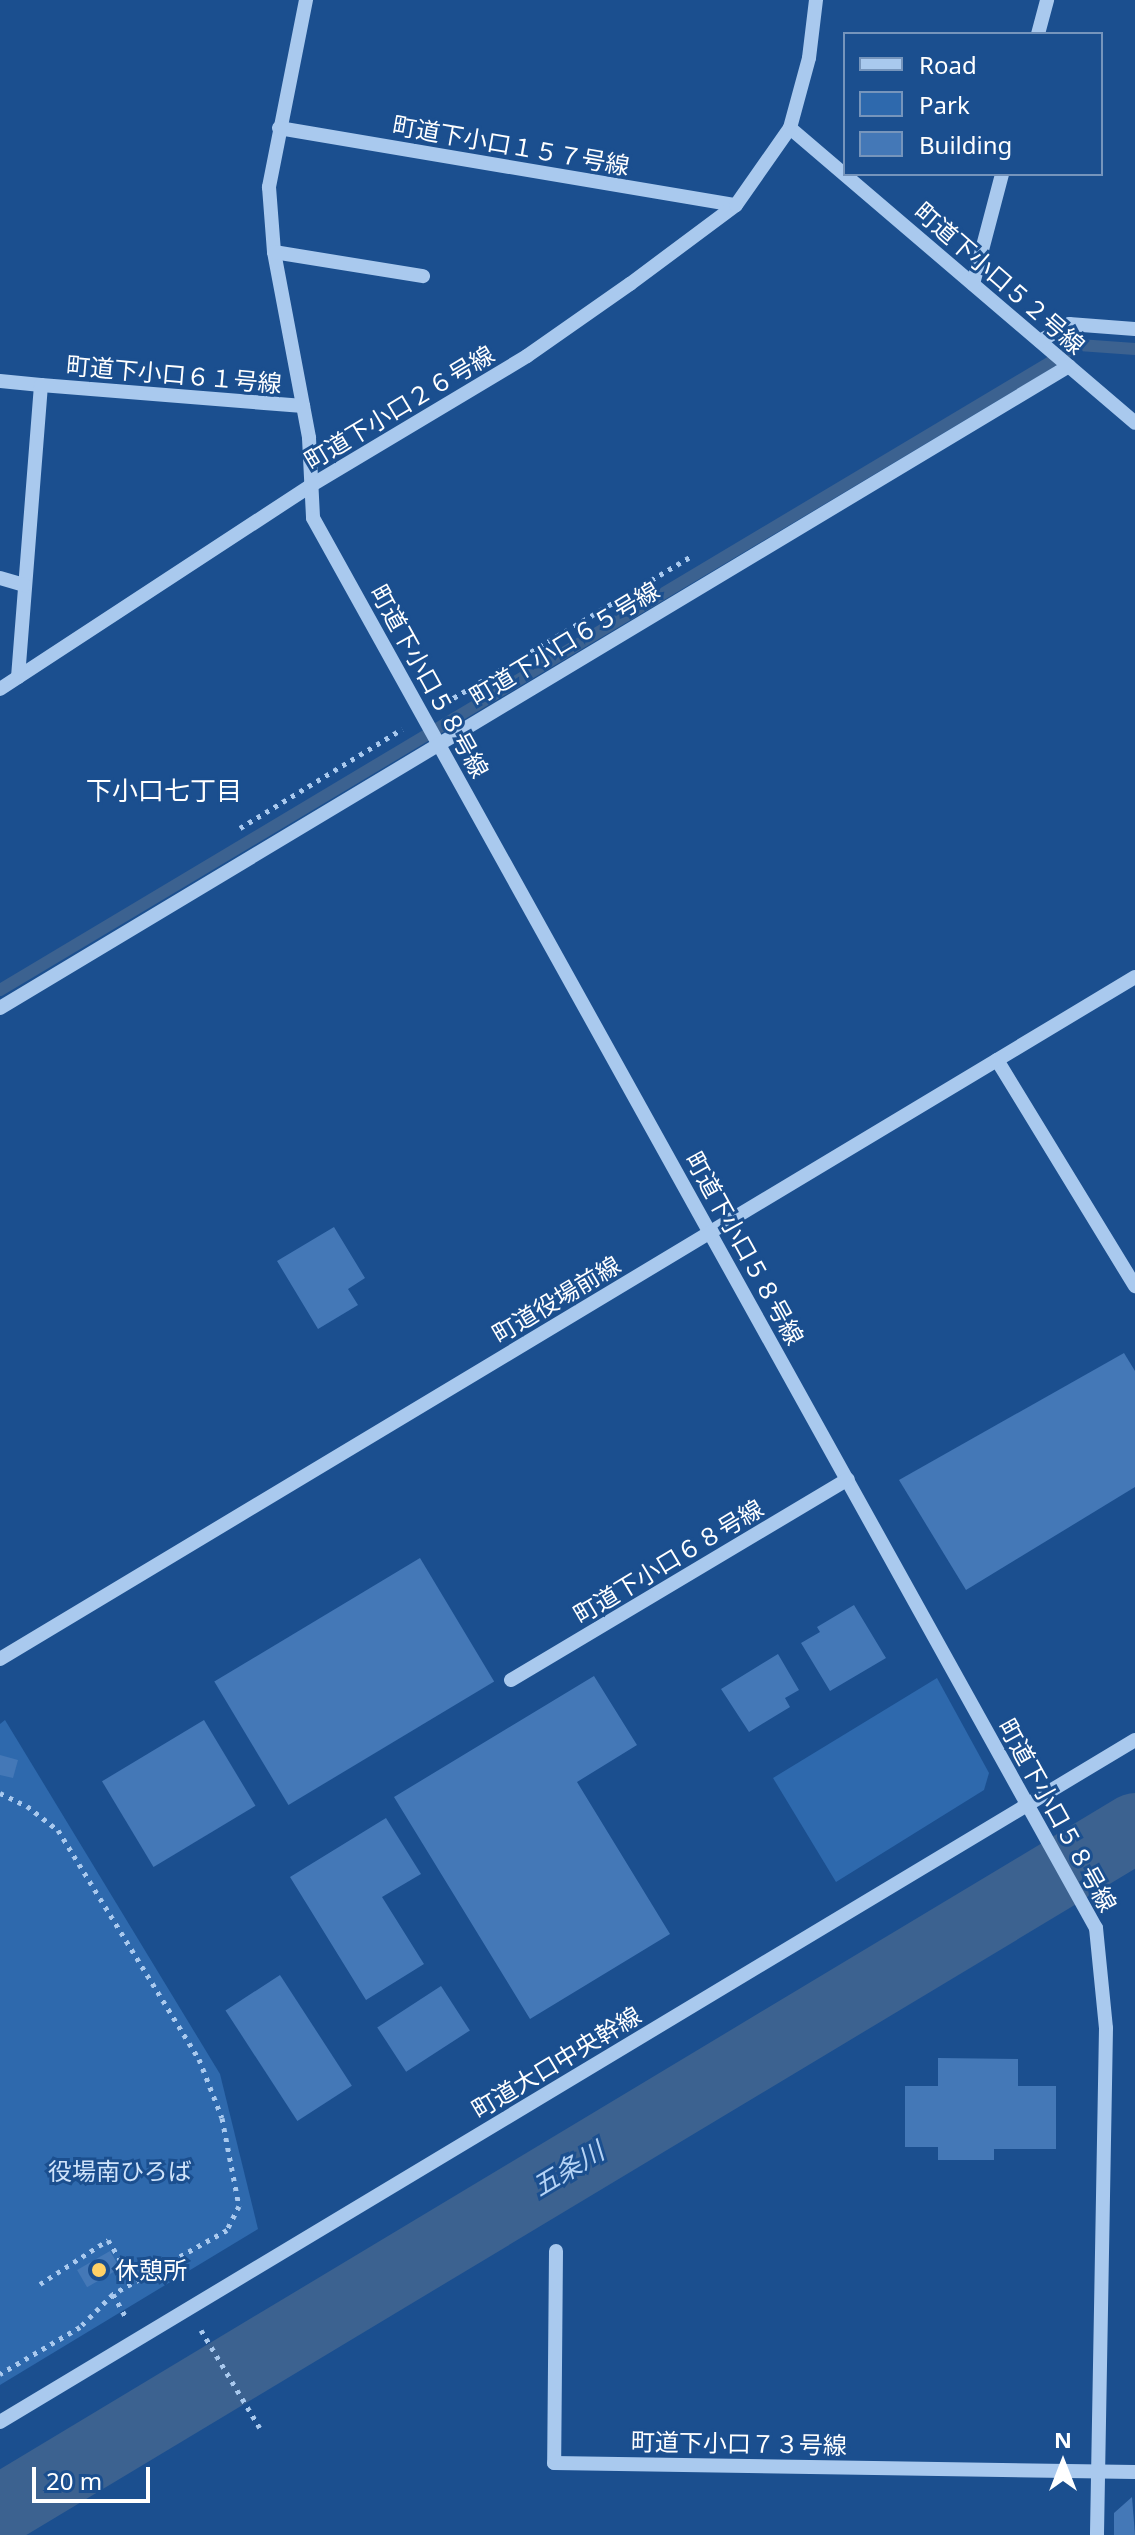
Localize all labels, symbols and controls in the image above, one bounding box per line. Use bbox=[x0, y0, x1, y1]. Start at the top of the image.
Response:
legend bbox=[843, 32, 1103, 176]
text: Road bbox=[919, 48, 977, 81]
text: Park bbox=[919, 88, 970, 121]
street label: 町道下小口１５７号線 bbox=[390, 110, 632, 180]
text: Building bbox=[919, 128, 1012, 161]
street label: 町道下小口５２号線 bbox=[909, 196, 1091, 360]
street label: 町道下小口２６号線 bbox=[299, 339, 499, 475]
street label: 町道下小口６１号線 bbox=[65, 350, 283, 398]
street label: 町道下小口６５号線 bbox=[464, 575, 664, 711]
street label: 町道下小口５８号線 bbox=[365, 580, 495, 782]
district label: 下小口七丁目 bbox=[86, 775, 242, 807]
street label: 町道下小口５８号線 bbox=[680, 1147, 810, 1349]
street label: 町道役場前線 bbox=[487, 1250, 625, 1348]
street label: 町道下小口６８号線 bbox=[568, 1493, 768, 1629]
street label: 町道下小口５８号線 bbox=[993, 1714, 1123, 1916]
street label: 町道大口中央幹線 bbox=[466, 2000, 646, 2124]
water label: 五条川 bbox=[527, 2136, 609, 2202]
park label: 役場南ひろば bbox=[48, 2157, 192, 2185]
place label: 休憩所 bbox=[115, 2256, 187, 2284]
marker: 休憩所 bbox=[90, 2261, 108, 2279]
north arrow bbox=[1023, 2423, 1103, 2503]
text: N bbox=[1054, 2424, 1072, 2454]
street label: 町道下小口７３号線 bbox=[631, 2427, 847, 2459]
scale bar bbox=[36, 2451, 154, 2501]
text: 20 m bbox=[46, 2464, 102, 2497]

